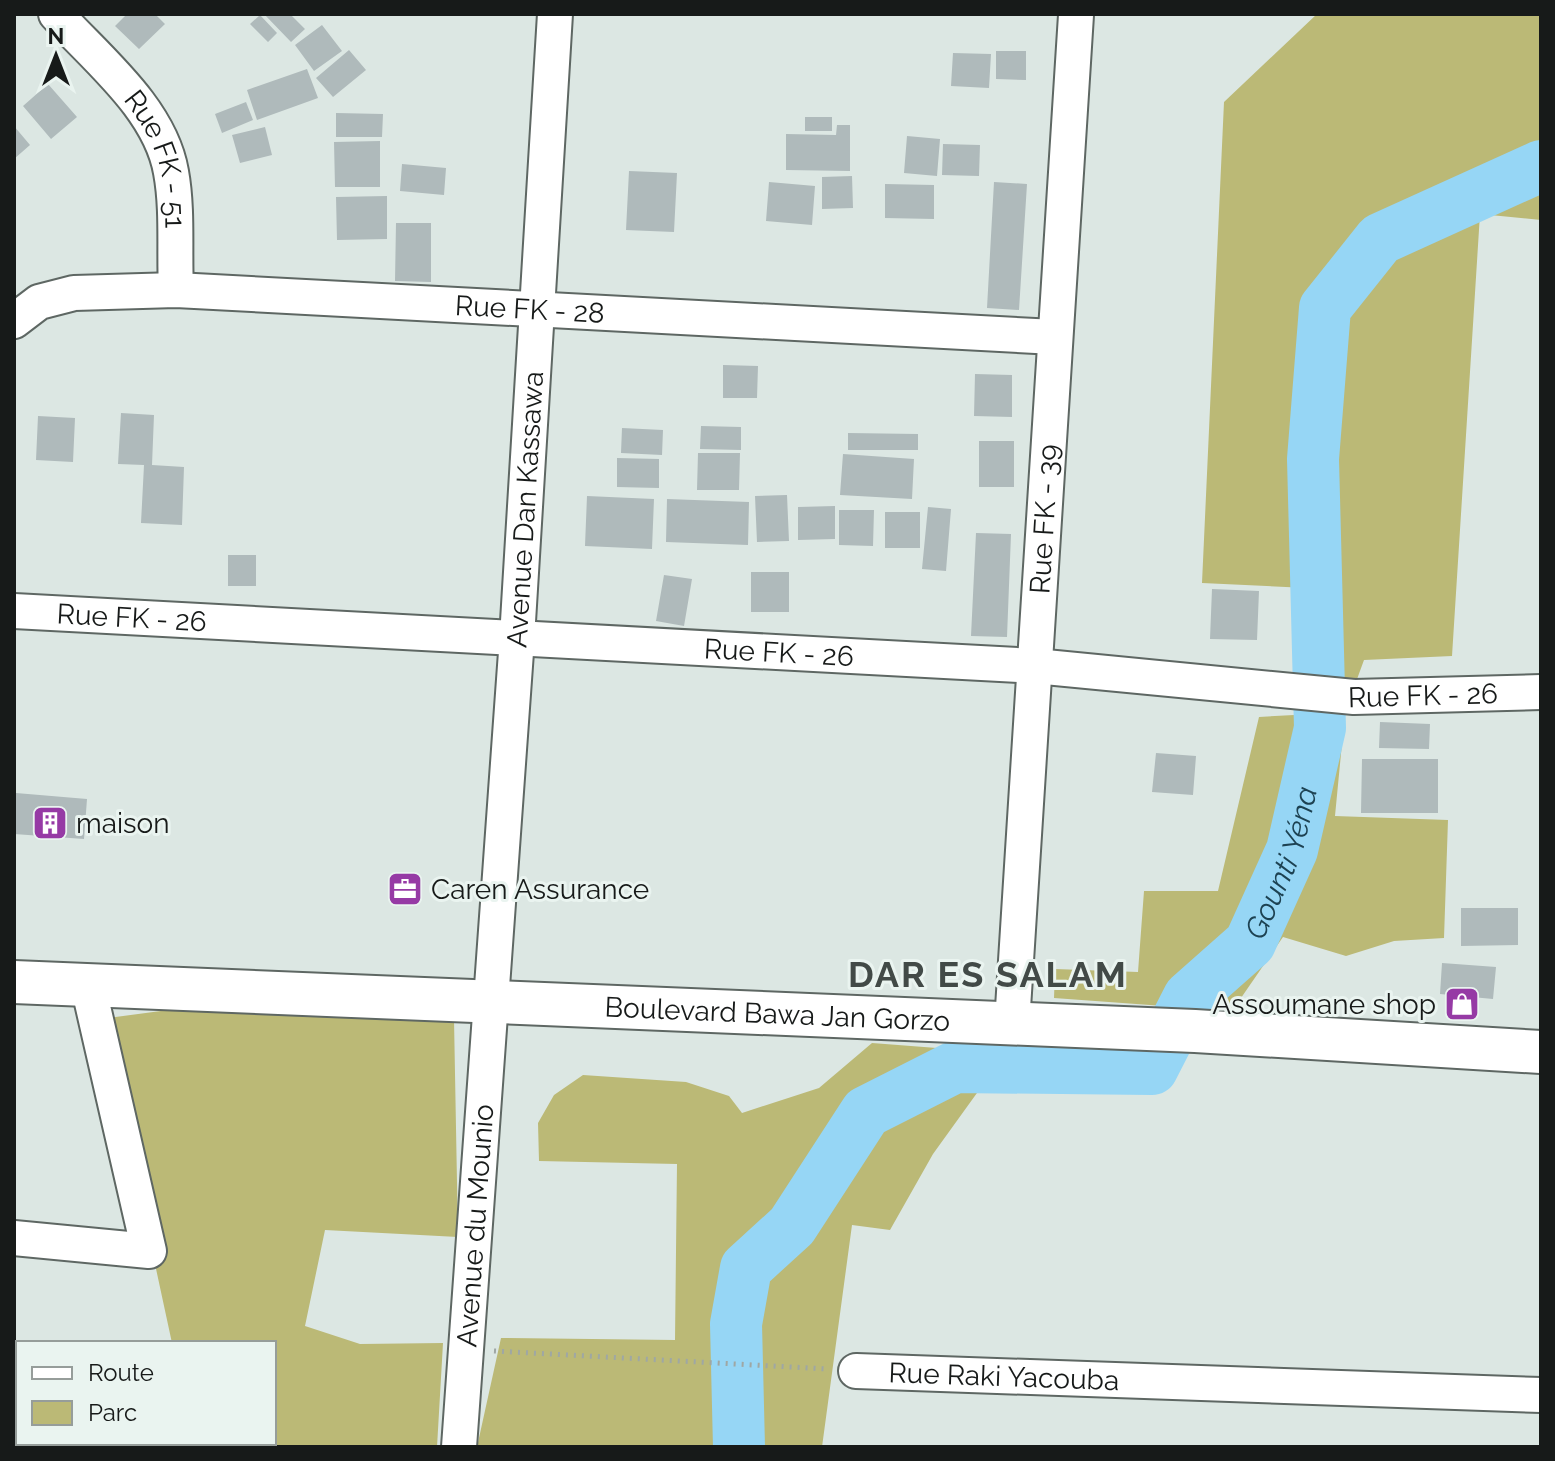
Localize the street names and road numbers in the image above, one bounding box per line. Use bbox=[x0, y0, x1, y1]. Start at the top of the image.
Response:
street label: Rue FK - 51 bbox=[118, 83, 192, 229]
street label: Rue FK - 28 bbox=[454, 288, 606, 329]
street label: Avenue Dan Kassawa bbox=[500, 370, 550, 649]
street label: Rue FK - 39 bbox=[1023, 443, 1065, 595]
street label: Rue FK - 26 bbox=[56, 597, 208, 638]
street label: Rue FK - 26 bbox=[703, 632, 855, 673]
street label: Rue FK - 26 bbox=[1348, 677, 1498, 714]
street label: Boulevard Bawa Jan Gorzo bbox=[604, 990, 951, 1037]
street label: Avenue du Mounio bbox=[450, 1103, 500, 1348]
street label: Rue Raki Yacouba bbox=[888, 1356, 1120, 1397]

